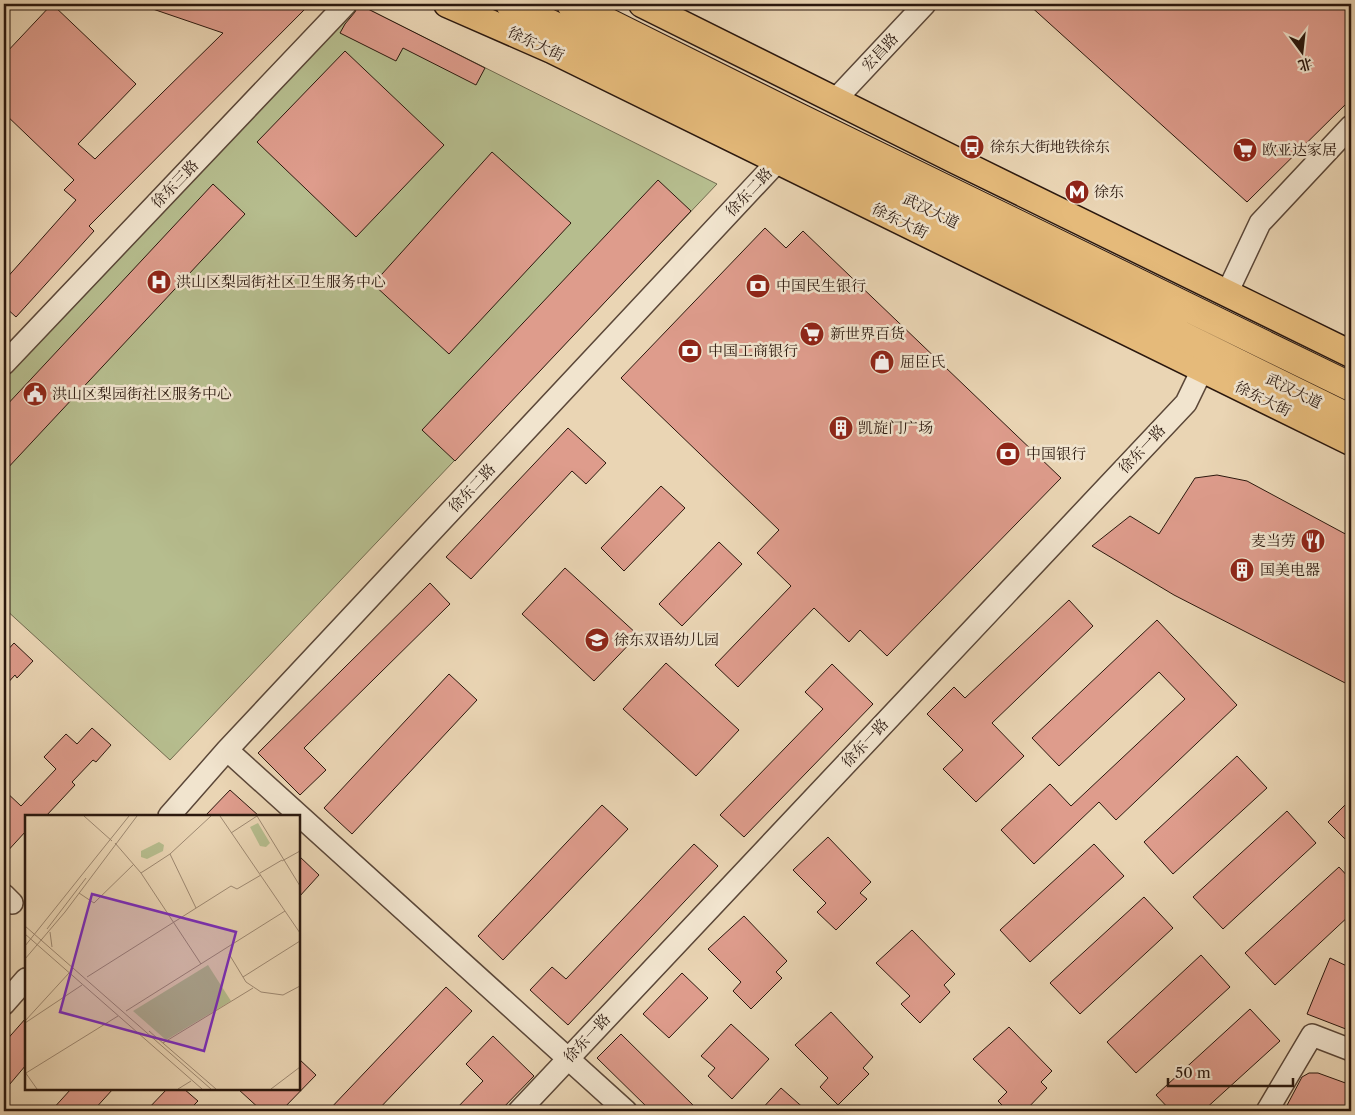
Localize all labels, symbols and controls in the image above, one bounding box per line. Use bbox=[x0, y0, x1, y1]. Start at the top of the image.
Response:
street label: 徐东大街 bbox=[505, 22, 567, 65]
north arrow bbox=[1278, 28, 1328, 78]
street label: 宏昌路 bbox=[857, 29, 902, 75]
text: 北 bbox=[1296, 54, 1314, 75]
bus stop icon: 徐东大街地铁徐东 bbox=[959, 134, 985, 160]
place label: 徐东大街地铁徐东 bbox=[990, 137, 1110, 156]
supermarket icon: 欧亚达家居 bbox=[1232, 137, 1258, 163]
place label: 欧亚达家居 bbox=[1262, 140, 1337, 159]
street label: 徐东三路 bbox=[147, 155, 202, 212]
street label: 徐东二路 bbox=[721, 163, 776, 220]
metro station icon: 徐东 bbox=[1064, 179, 1090, 205]
place label: 徐东 bbox=[1094, 182, 1124, 201]
street label: 武汉大道 bbox=[900, 189, 962, 232]
street label: 徐东大街 bbox=[869, 199, 931, 242]
hospital icon: 洪山区梨园街社区卫生服务中心 bbox=[146, 269, 172, 295]
place label: 洪山区梨园街社区卫生服务中心 bbox=[176, 272, 386, 291]
bank icon: 中国民生银行 bbox=[745, 273, 771, 299]
place label: 中国民生银行 bbox=[776, 276, 866, 295]
supermarket icon: 新世界百货 bbox=[799, 321, 825, 347]
place label: 新世界百货 bbox=[830, 324, 905, 343]
bank icon: 中国工商银行 bbox=[677, 338, 703, 364]
place label: 中国工商银行 bbox=[708, 341, 798, 360]
shop icon: 屈臣氏 bbox=[869, 349, 895, 375]
place label: 屈臣氏 bbox=[900, 352, 945, 371]
street label: 武汉大道 bbox=[1263, 369, 1325, 412]
street label: 徐东大街 bbox=[1232, 377, 1294, 420]
public building icon: 洪山区梨园街社区服务中心 bbox=[22, 381, 48, 407]
place label: 洪山区梨园街社区服务中心 bbox=[52, 384, 232, 403]
building icon: 凯旋门广场 bbox=[828, 415, 854, 441]
place label: 凯旋门广场 bbox=[858, 418, 933, 437]
street label: 徐东一路 bbox=[1114, 420, 1169, 477]
bank icon: 中国银行 bbox=[995, 441, 1021, 467]
place label: 中国银行 bbox=[1026, 444, 1086, 463]
street label: 徐东二路 bbox=[444, 459, 499, 516]
restaurant icon: 麦当劳 bbox=[1300, 528, 1326, 554]
place label: 麦当劳 bbox=[1251, 531, 1296, 550]
building icon: 国美电器 bbox=[1229, 557, 1255, 583]
place label: 国美电器 bbox=[1260, 560, 1320, 579]
school or university icon: 徐东双语幼儿园 bbox=[584, 627, 610, 653]
place label: 徐东双语幼儿园 bbox=[614, 630, 719, 649]
street label: 徐东一路 bbox=[837, 714, 892, 771]
inset map bbox=[25, 815, 300, 1090]
street label: 徐东一路 bbox=[559, 1009, 614, 1066]
scale bar bbox=[1168, 1055, 1292, 1087]
text: 50 m bbox=[1175, 1063, 1211, 1082]

